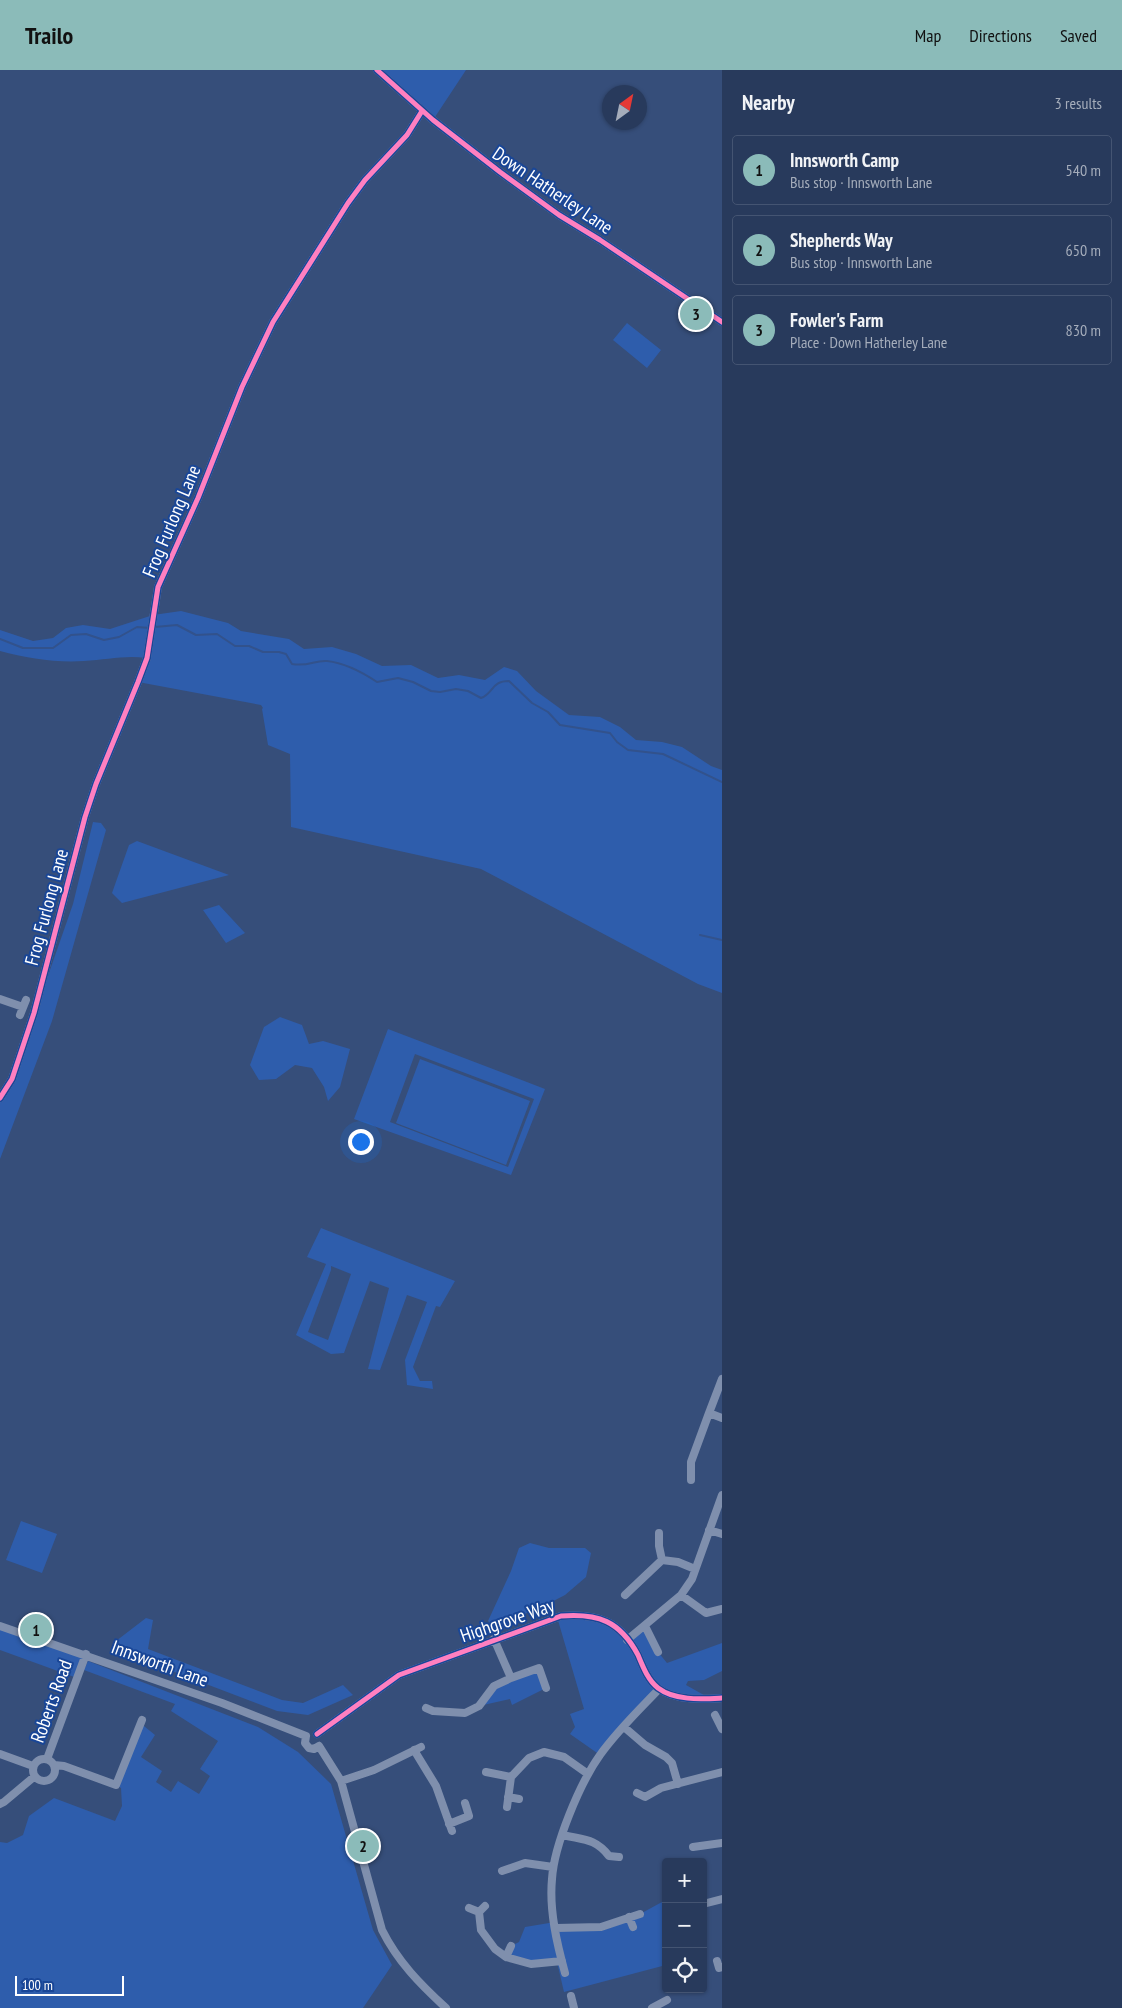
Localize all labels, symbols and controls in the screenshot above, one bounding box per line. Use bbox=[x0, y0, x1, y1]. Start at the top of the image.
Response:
text: Trailo bbox=[25, 20, 73, 51]
text: Map bbox=[915, 24, 941, 47]
text: Directions bbox=[969, 24, 1032, 47]
text: Saved bbox=[1060, 24, 1097, 47]
north arrow bbox=[602, 85, 647, 130]
text: Nearby bbox=[742, 89, 795, 116]
text: 3 results bbox=[1055, 93, 1102, 113]
street label: Down Hatherley Lane bbox=[488, 141, 618, 239]
text: Innsworth Camp bbox=[790, 148, 899, 172]
text: 1 bbox=[755, 160, 763, 180]
text: 540 m bbox=[1066, 160, 1101, 180]
text: Bus stop · Innsworth Lane bbox=[790, 172, 932, 192]
text: Shepherds Way bbox=[790, 228, 893, 252]
text: 2 bbox=[755, 240, 763, 260]
text: 650 m bbox=[1066, 240, 1101, 260]
text: Bus stop · Innsworth Lane bbox=[790, 252, 932, 272]
pin: 3 bbox=[680, 295, 712, 333]
text: Fowler's Farm bbox=[790, 308, 883, 332]
text: 3 bbox=[755, 320, 763, 340]
text: 830 m bbox=[1066, 320, 1101, 340]
text: Place · Down Hatherley Lane bbox=[790, 332, 947, 352]
street label: Frog Furlong Lane bbox=[137, 461, 205, 581]
street label: Frog Furlong Lane bbox=[19, 846, 73, 968]
your location bbox=[348, 1129, 374, 1155]
street label: Highgrove Way bbox=[457, 1592, 558, 1647]
pin: 1 bbox=[20, 1611, 52, 1649]
street label: Innsworth Lane bbox=[108, 1634, 212, 1692]
street label: Roberts Road bbox=[25, 1656, 77, 1746]
pin: 2 bbox=[347, 1827, 379, 1865]
map controls bbox=[662, 1858, 707, 1993]
button: + bbox=[662, 1858, 707, 1903]
button: − bbox=[662, 1903, 707, 1948]
button: locate bbox=[662, 1948, 707, 1993]
scale bar bbox=[15, 1973, 124, 1996]
text: 100 m bbox=[22, 1976, 53, 1994]

